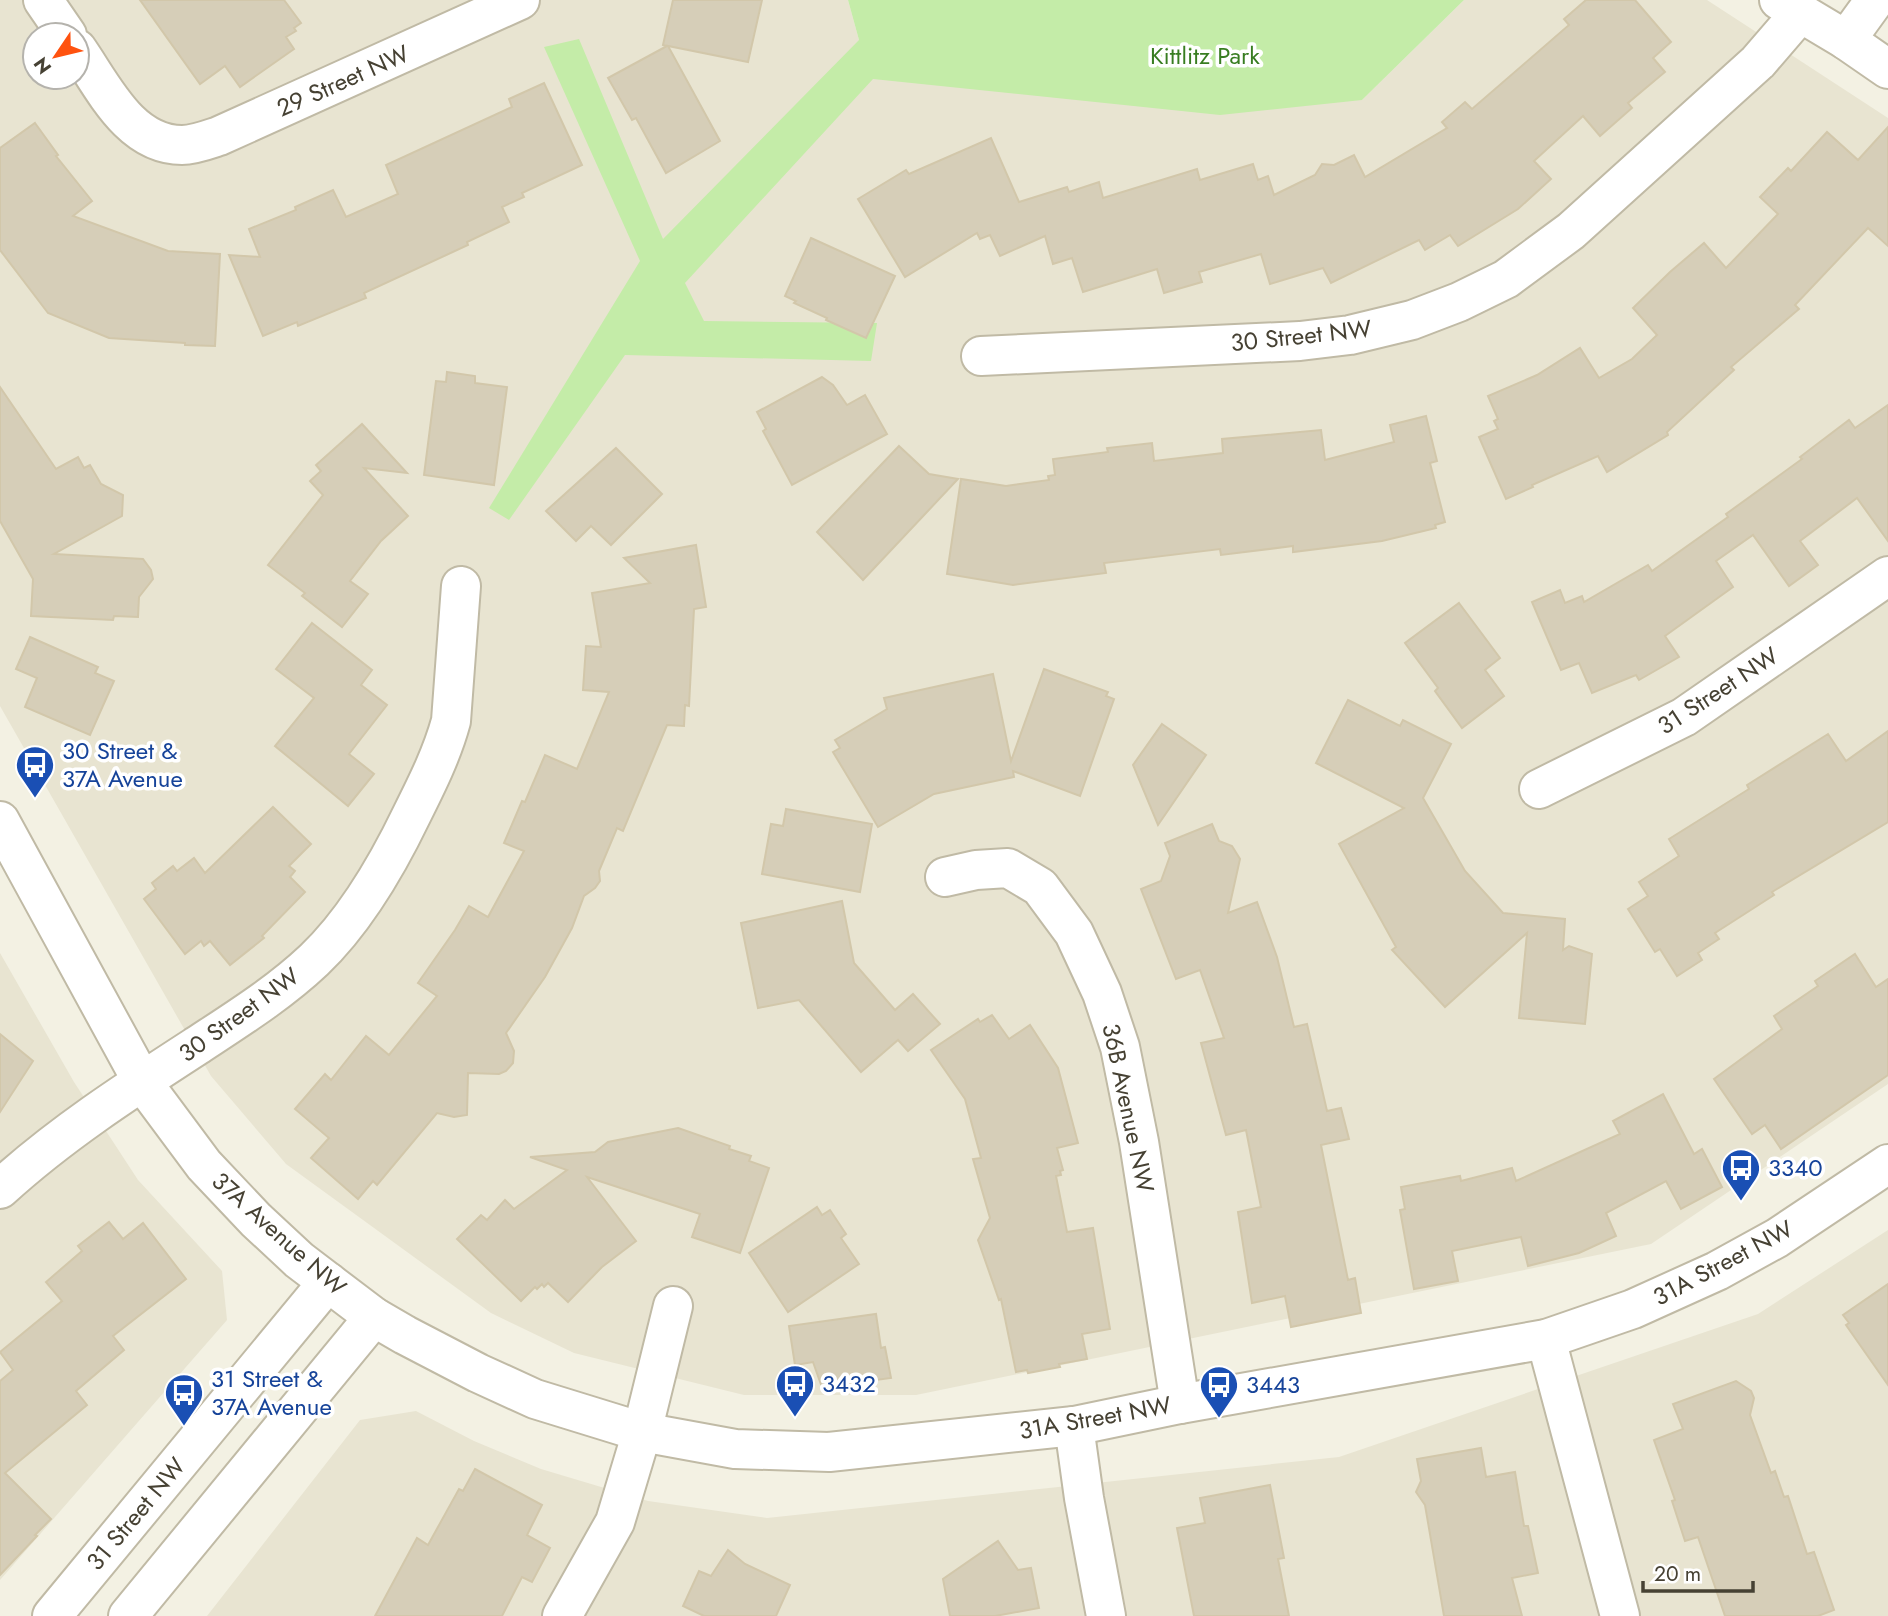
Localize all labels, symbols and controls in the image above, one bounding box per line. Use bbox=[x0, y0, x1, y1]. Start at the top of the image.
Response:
north arrow bbox=[21, 21, 91, 91]
street label: 29 Street NW bbox=[271, 36, 415, 125]
park label: Kittlitz Park bbox=[1150, 38, 1260, 73]
text: N bbox=[27, 52, 58, 79]
street label: 30 Street NW bbox=[1229, 311, 1373, 360]
street label: 31 Street NW bbox=[1650, 638, 1785, 743]
place label: 30 Street & 37A Avenue bbox=[62, 733, 183, 796]
bus stop icon: 30 Street & 37A Avenue bbox=[14, 744, 56, 799]
street label: 30 Street NW bbox=[171, 959, 306, 1070]
street label: 36B Avenue NW bbox=[1094, 1020, 1164, 1196]
bus stop icon: 3340 bbox=[1720, 1147, 1762, 1202]
place label: 3340 bbox=[1768, 1150, 1823, 1185]
street label: 37A Avenue NW bbox=[204, 1164, 354, 1304]
street label: 31A Street NW bbox=[1647, 1211, 1799, 1314]
place label: 31 Street & 37A Avenue bbox=[211, 1361, 332, 1424]
bus stop icon: 3432 bbox=[774, 1363, 816, 1418]
bus stop icon: 3443 bbox=[1198, 1364, 1240, 1419]
place label: 3432 bbox=[822, 1366, 876, 1401]
place label: 3443 bbox=[1246, 1367, 1300, 1402]
bus stop icon: 31 Street & 37A Avenue bbox=[163, 1372, 205, 1427]
street label: 31A Street NW bbox=[1016, 1387, 1174, 1448]
street label: 31 Street NW bbox=[78, 1449, 194, 1578]
scale bar bbox=[1643, 1550, 1753, 1594]
text: 20 m bbox=[1654, 1559, 1701, 1589]

